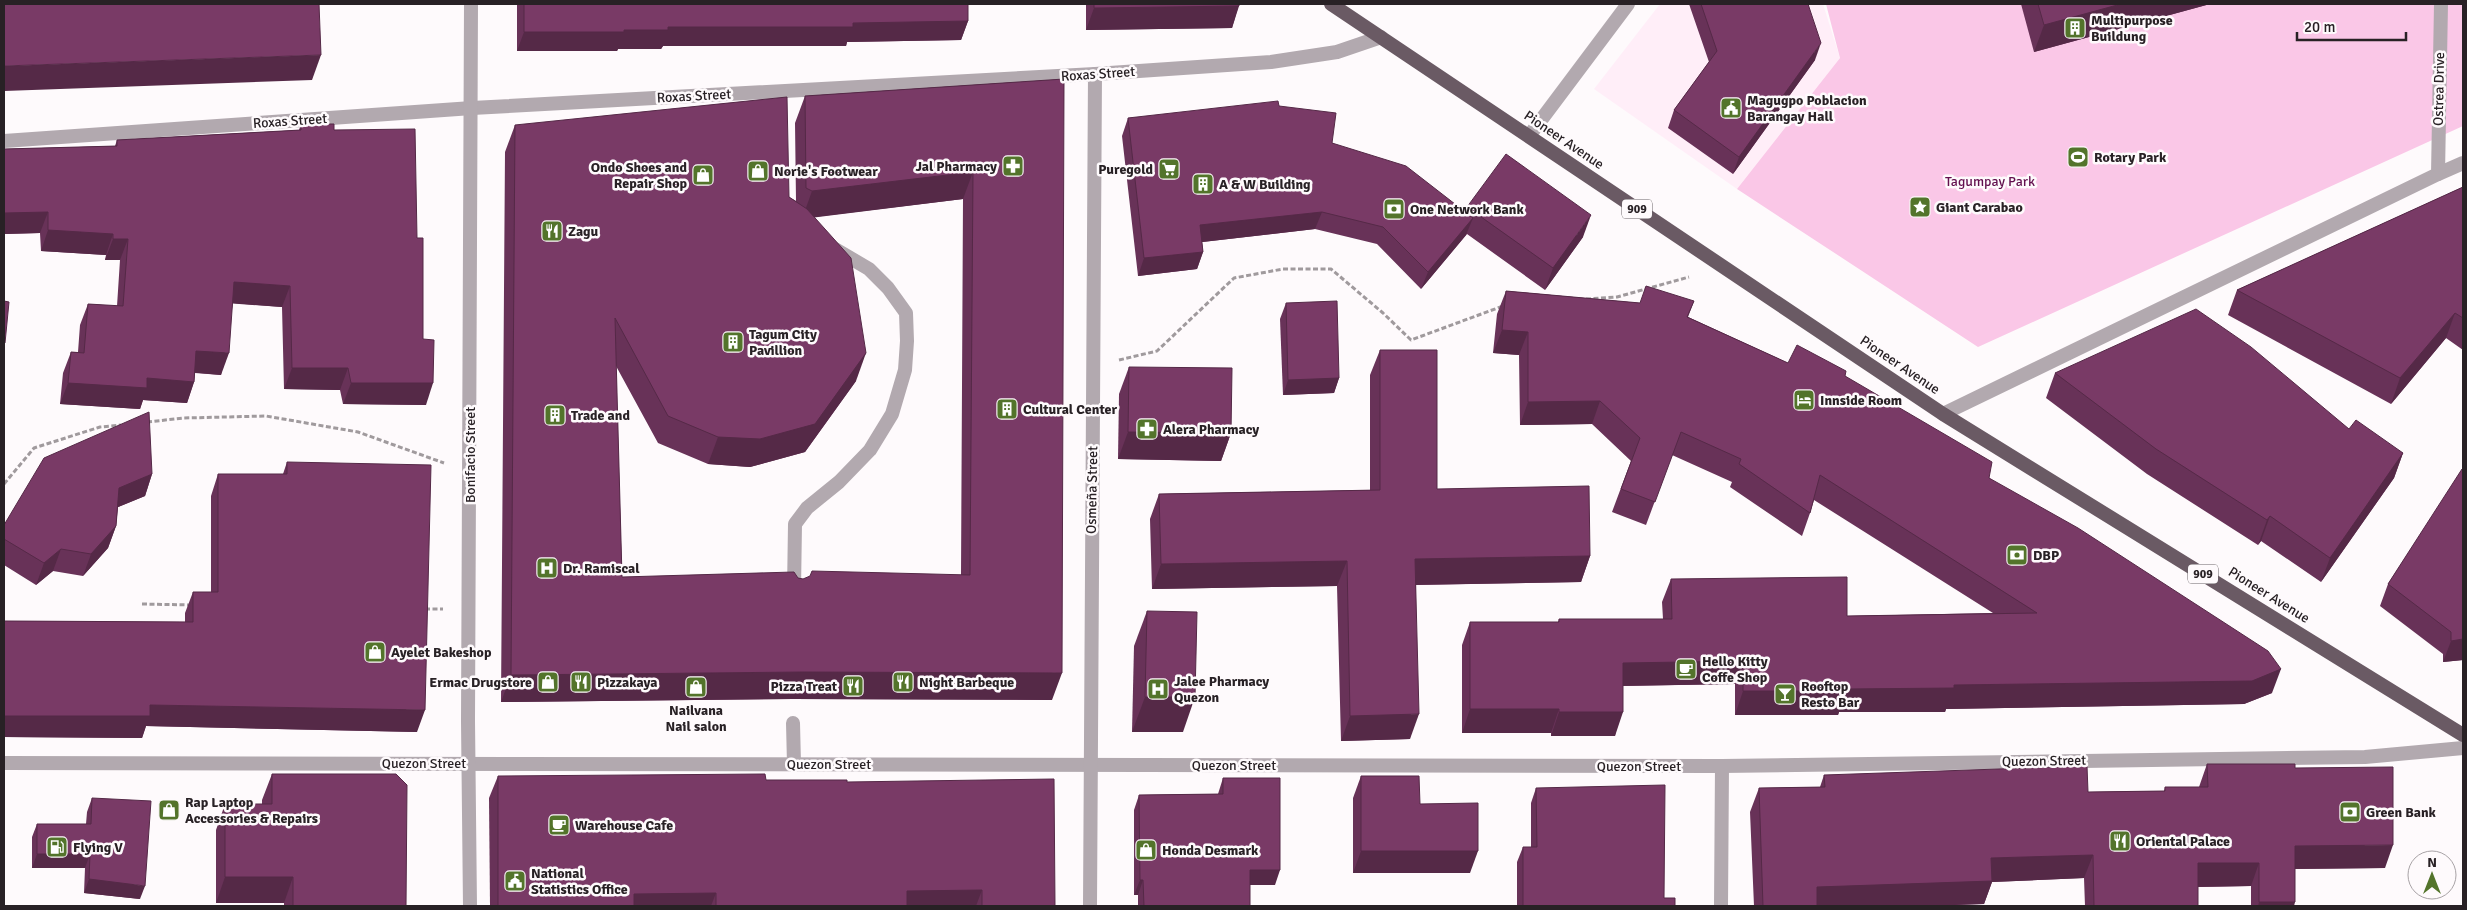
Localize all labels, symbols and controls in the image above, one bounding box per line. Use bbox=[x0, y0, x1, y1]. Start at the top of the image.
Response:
scale bar bbox=[2297, 10, 2406, 42]
place label: Multipurpose Buildung bbox=[2091, 12, 2173, 45]
building icon: Multipurpose Buildung bbox=[2063, 16, 2087, 40]
text: 20 m bbox=[2304, 18, 2335, 36]
street label: Ostrea Drive bbox=[2430, 52, 2448, 126]
street label: Roxas Street bbox=[1060, 63, 1136, 85]
street label: Roxas Street bbox=[656, 86, 732, 106]
place label: Magugpo Poblacion Barangay Hall bbox=[1747, 92, 1867, 125]
public building icon: Magugpo Poblacion Barangay Hall bbox=[1719, 96, 1743, 120]
street label: Pioneer Avenue bbox=[1521, 107, 1607, 173]
street label: Roxas Street bbox=[252, 110, 328, 132]
sports icon: Rotary Park bbox=[2066, 145, 2090, 169]
place label: Rotary Park bbox=[2094, 149, 2167, 166]
pharmacy icon: Jal Pharmacy bbox=[1001, 154, 1025, 178]
supermarket icon: Puregold bbox=[1157, 157, 1181, 181]
place label: Jal Pharmacy bbox=[915, 158, 997, 175]
place label: Ondo Shoes and Repair Shop bbox=[591, 159, 687, 192]
shop icon: Norie's Footwear bbox=[746, 159, 770, 183]
place label: Puregold bbox=[1098, 161, 1153, 178]
shop icon: Ondo Shoes and Repair Shop bbox=[691, 163, 715, 187]
place label: Norie's Footwear bbox=[774, 163, 878, 180]
building icon: A & W Building bbox=[1191, 172, 1215, 196]
park label: Tagumpay Park bbox=[1945, 173, 2035, 190]
place label: A & W Building bbox=[1219, 176, 1311, 193]
place icon: Giant Carabao bbox=[1908, 195, 1932, 219]
bank icon: One Network Bank bbox=[1382, 197, 1406, 221]
place label: Giant Carabao bbox=[1936, 199, 2023, 216]
road number: 909 bbox=[1622, 200, 1652, 218]
place label: One Network Bank bbox=[1410, 201, 1524, 218]
restaurant icon: Zagu bbox=[540, 219, 564, 243]
place label: Zagu bbox=[568, 223, 599, 240]
place label: Tagum City Pavillion bbox=[749, 326, 817, 359]
building icon: Tagum City Pavillion bbox=[721, 330, 745, 354]
street label: Pioneer Avenue bbox=[1857, 332, 1943, 398]
hotel icon: Innside Room bbox=[1792, 388, 1816, 412]
place label: Innside Room bbox=[1820, 392, 1902, 409]
building icon: Cultural Center bbox=[995, 397, 1019, 421]
place label: Cultural Center bbox=[1023, 401, 1117, 418]
building icon: Trade and bbox=[543, 403, 567, 427]
street label: Bonifacio Street bbox=[462, 407, 479, 503]
place label: Trade and bbox=[571, 407, 630, 424]
pharmacy icon: Alera Pharmacy bbox=[1135, 417, 1159, 441]
place label: Alera Pharmacy bbox=[1163, 421, 1259, 438]
street label: Osmeña Street bbox=[1083, 446, 1101, 534]
bank icon: DBP bbox=[2005, 543, 2029, 567]
place label: DBP bbox=[2033, 547, 2059, 564]
hospital icon: Dr. Ramiscal bbox=[535, 556, 559, 580]
place label: Dr. Ramiscal bbox=[563, 560, 640, 577]
street label: Pioneer Avenue bbox=[2225, 563, 2313, 627]
road number: 909 bbox=[2188, 564, 2218, 584]
shop icon: Ayelet Bakeshop bbox=[363, 640, 387, 664]
place label: Ayelet Bakeshop bbox=[391, 644, 492, 661]
place label: Hello Kitty Coffe Shop bbox=[1702, 653, 1768, 686]
cafe icon: Hello Kitty Coffe Shop bbox=[1674, 657, 1698, 681]
shop icon: Ermac Drugstore bbox=[536, 670, 560, 694]
restaurant icon: Pizzakaya bbox=[569, 670, 593, 694]
restaurant icon: Night Barbeque bbox=[891, 670, 915, 694]
place label: Jalee Pharmacy Quezon bbox=[1174, 673, 1269, 706]
place label: Ermac Drugstore bbox=[429, 674, 532, 691]
place label: Pizzakaya bbox=[597, 674, 657, 691]
restaurant icon: Pizza Treat bbox=[841, 674, 865, 698]
place label: Night Barbeque bbox=[919, 674, 1014, 691]
shop icon: Nailvana Nail salon bbox=[684, 675, 708, 699]
hospital icon: Jalee Pharmacy Quezon bbox=[1146, 677, 1170, 701]
place label: Pizza Treat bbox=[771, 678, 838, 695]
place label: Rooftop Resto Bar bbox=[1801, 678, 1860, 711]
bar icon: Rooftop Resto Bar bbox=[1773, 682, 1797, 706]
place label: Nailvana Nail salon bbox=[665, 702, 727, 735]
street label: Quezon Street bbox=[2002, 752, 2086, 770]
street label: Quezon Street bbox=[382, 755, 466, 772]
street label: Quezon Street bbox=[787, 756, 871, 773]
street label: Quezon Street bbox=[1192, 757, 1276, 774]
street label: Quezon Street bbox=[1597, 758, 1681, 775]
place label: Rap Laptop Accessories & Repairs bbox=[185, 794, 318, 827]
shop icon: Rap Laptop Accessories & Repairs bbox=[157, 798, 181, 822]
bank icon: Green Bank bbox=[2338, 800, 2362, 824]
place label: Green Bank bbox=[2366, 804, 2437, 821]
cafe icon: Warehouse Cafe bbox=[547, 813, 571, 837]
place label: Warehouse Cafe bbox=[575, 817, 673, 834]
restaurant icon: Oriental Palace bbox=[2108, 829, 2132, 853]
place label: Oriental Palace bbox=[2136, 833, 2230, 850]
fuel station icon: Flying V bbox=[45, 835, 69, 859]
shop icon: Honda Desmark bbox=[1134, 838, 1158, 862]
place label: Flying V bbox=[73, 839, 123, 856]
place label: Honda Desmark bbox=[1162, 842, 1259, 859]
north arrow bbox=[2407, 850, 2457, 900]
text: N bbox=[2427, 854, 2437, 871]
place label: National Statistics Office bbox=[531, 865, 628, 898]
public building icon: National Statistics Office bbox=[503, 869, 527, 893]

